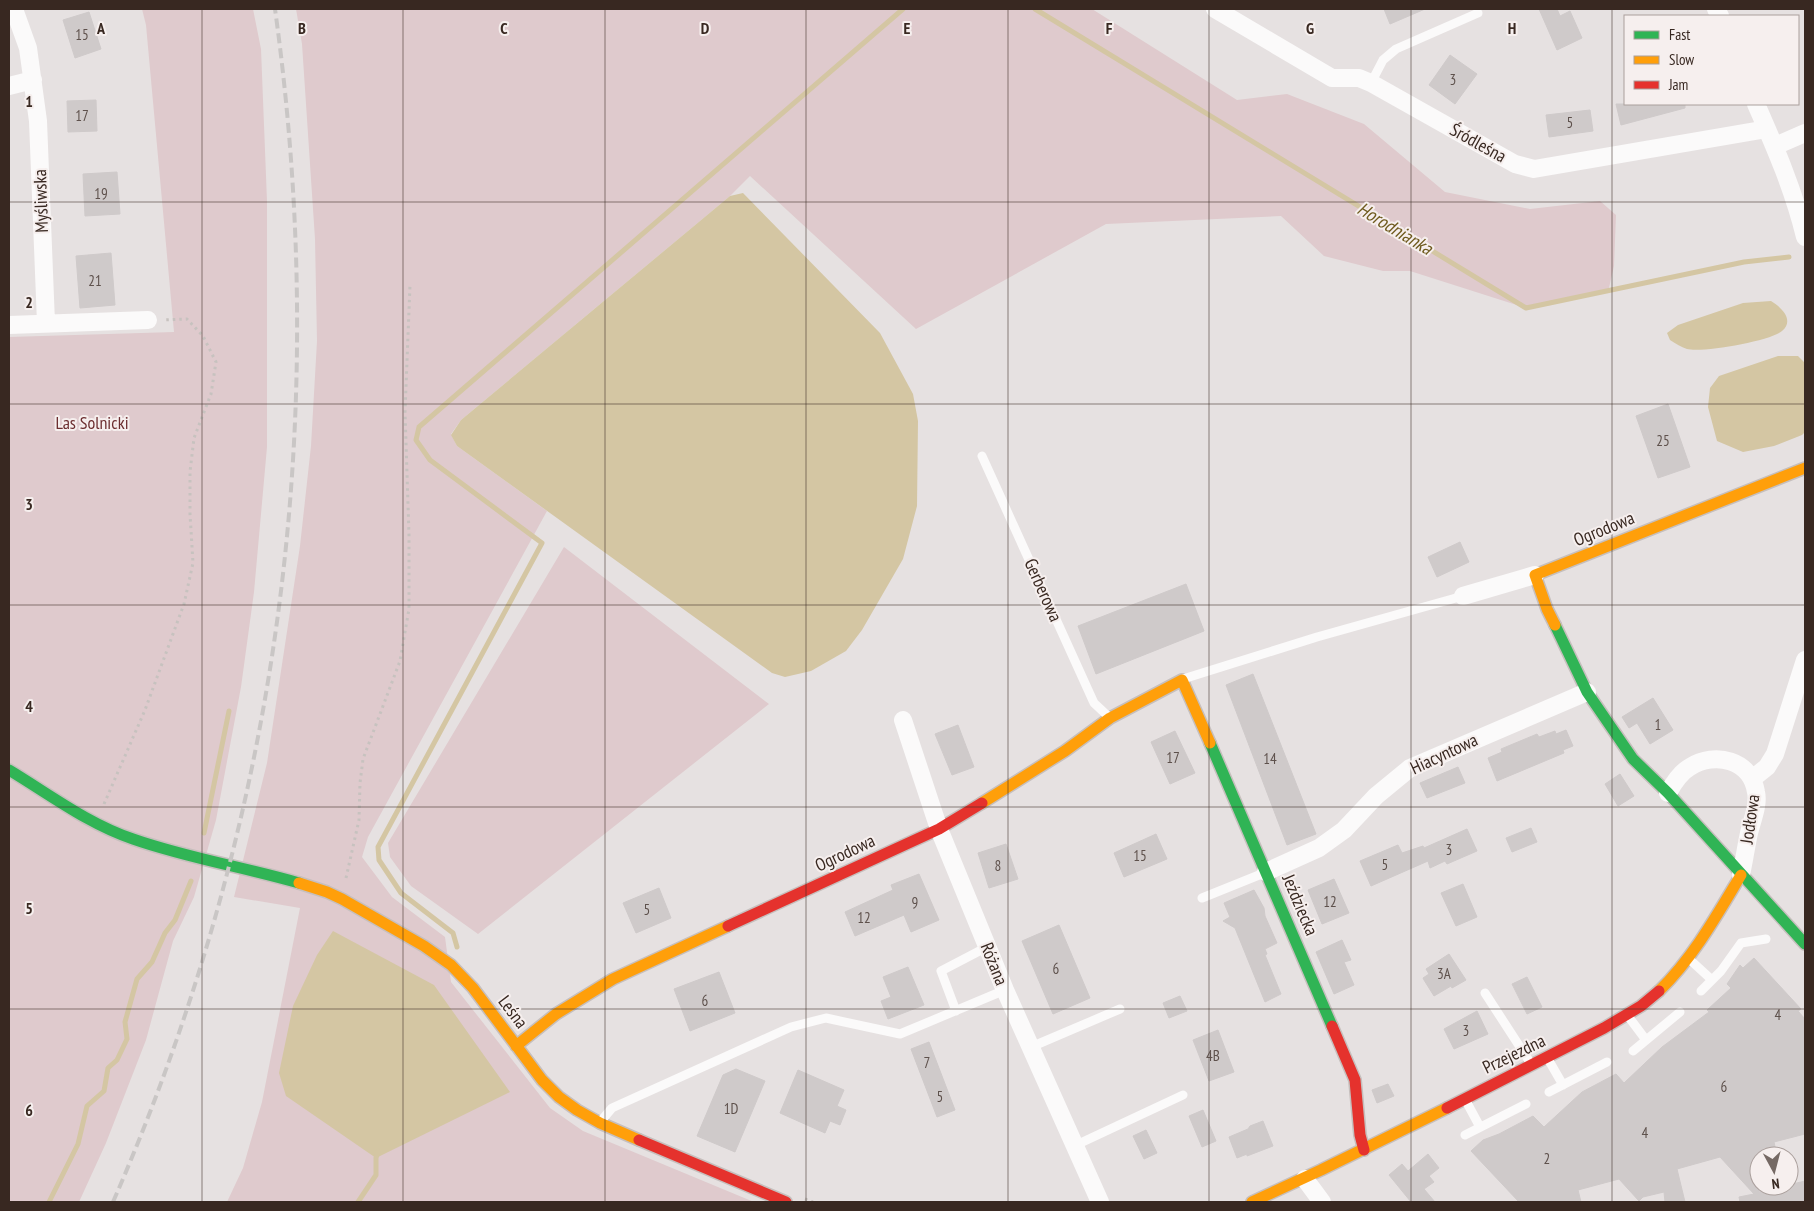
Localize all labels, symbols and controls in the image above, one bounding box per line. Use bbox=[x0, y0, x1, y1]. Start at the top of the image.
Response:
legend bbox=[1624, 15, 1799, 105]
text: A bbox=[96, 18, 106, 38]
text: B bbox=[298, 18, 306, 38]
text: C bbox=[500, 18, 508, 38]
text: D bbox=[701, 18, 710, 38]
text: E bbox=[904, 18, 911, 38]
text: F bbox=[1106, 18, 1113, 38]
text: G bbox=[1306, 18, 1314, 38]
text: H bbox=[1508, 18, 1516, 38]
house number: 15 bbox=[75, 25, 89, 44]
text: Fast bbox=[1669, 25, 1690, 44]
text: Slow bbox=[1669, 50, 1694, 69]
house number: 3 bbox=[1450, 70, 1456, 89]
text: Jam bbox=[1668, 75, 1688, 94]
text: 1 bbox=[25, 91, 33, 111]
house number: 17 bbox=[75, 106, 89, 125]
house number: 5 bbox=[1567, 113, 1573, 132]
street label: Śródleśna bbox=[1446, 118, 1511, 167]
street label: Myśliwska bbox=[28, 169, 53, 233]
house number: 19 bbox=[94, 184, 108, 203]
water label: Horodnianka bbox=[1353, 196, 1438, 260]
house number: 21 bbox=[88, 271, 102, 290]
text: 2 bbox=[25, 292, 33, 312]
park label: Las Solnicki bbox=[55, 411, 129, 434]
house number: 25 bbox=[1656, 431, 1670, 450]
text: 3 bbox=[25, 494, 33, 514]
street label: Ogrodowa bbox=[1570, 506, 1638, 551]
street label: Gerberowa bbox=[1019, 555, 1068, 625]
text: 4 bbox=[25, 696, 33, 716]
house number: 1 bbox=[1655, 715, 1661, 734]
street label: Hiacyntowa bbox=[1406, 728, 1481, 779]
house number: 17 bbox=[1166, 748, 1180, 767]
house number: 14 bbox=[1263, 749, 1277, 768]
street label: Jodłowa bbox=[1735, 793, 1764, 846]
street label: Ogrodowa bbox=[811, 829, 878, 876]
house number: 3 bbox=[1446, 840, 1452, 859]
house number: 15 bbox=[1133, 846, 1147, 865]
house number: 5 bbox=[1382, 855, 1388, 874]
house number: 8 bbox=[995, 856, 1001, 875]
street label: Jeździecka bbox=[1277, 870, 1324, 939]
house number: 12 bbox=[1323, 892, 1337, 911]
house number: 9 bbox=[912, 893, 918, 912]
text: 5 bbox=[25, 898, 33, 918]
house number: 5 bbox=[644, 900, 650, 919]
house number: 12 bbox=[857, 908, 871, 927]
street label: Różana bbox=[976, 939, 1013, 989]
house number: 6 bbox=[1053, 959, 1060, 978]
house number: 3A bbox=[1437, 964, 1452, 983]
street label: Leśna bbox=[494, 991, 533, 1033]
house number: 6 bbox=[702, 991, 709, 1010]
house number: 4 bbox=[1775, 1005, 1782, 1024]
house number: 3 bbox=[1463, 1021, 1469, 1040]
street label: Przejezdna bbox=[1479, 1029, 1549, 1079]
house number: 4B bbox=[1206, 1046, 1220, 1065]
house number: 7 bbox=[924, 1053, 930, 1072]
house number: 6 bbox=[1721, 1077, 1728, 1096]
house number: 5 bbox=[937, 1087, 943, 1106]
house number: 1D bbox=[724, 1099, 738, 1118]
text: 6 bbox=[25, 1100, 33, 1120]
house number: 4 bbox=[1642, 1123, 1649, 1142]
north arrow bbox=[1749, 1146, 1799, 1196]
house number: 2 bbox=[1544, 1149, 1550, 1168]
text: N bbox=[1771, 1175, 1780, 1193]

